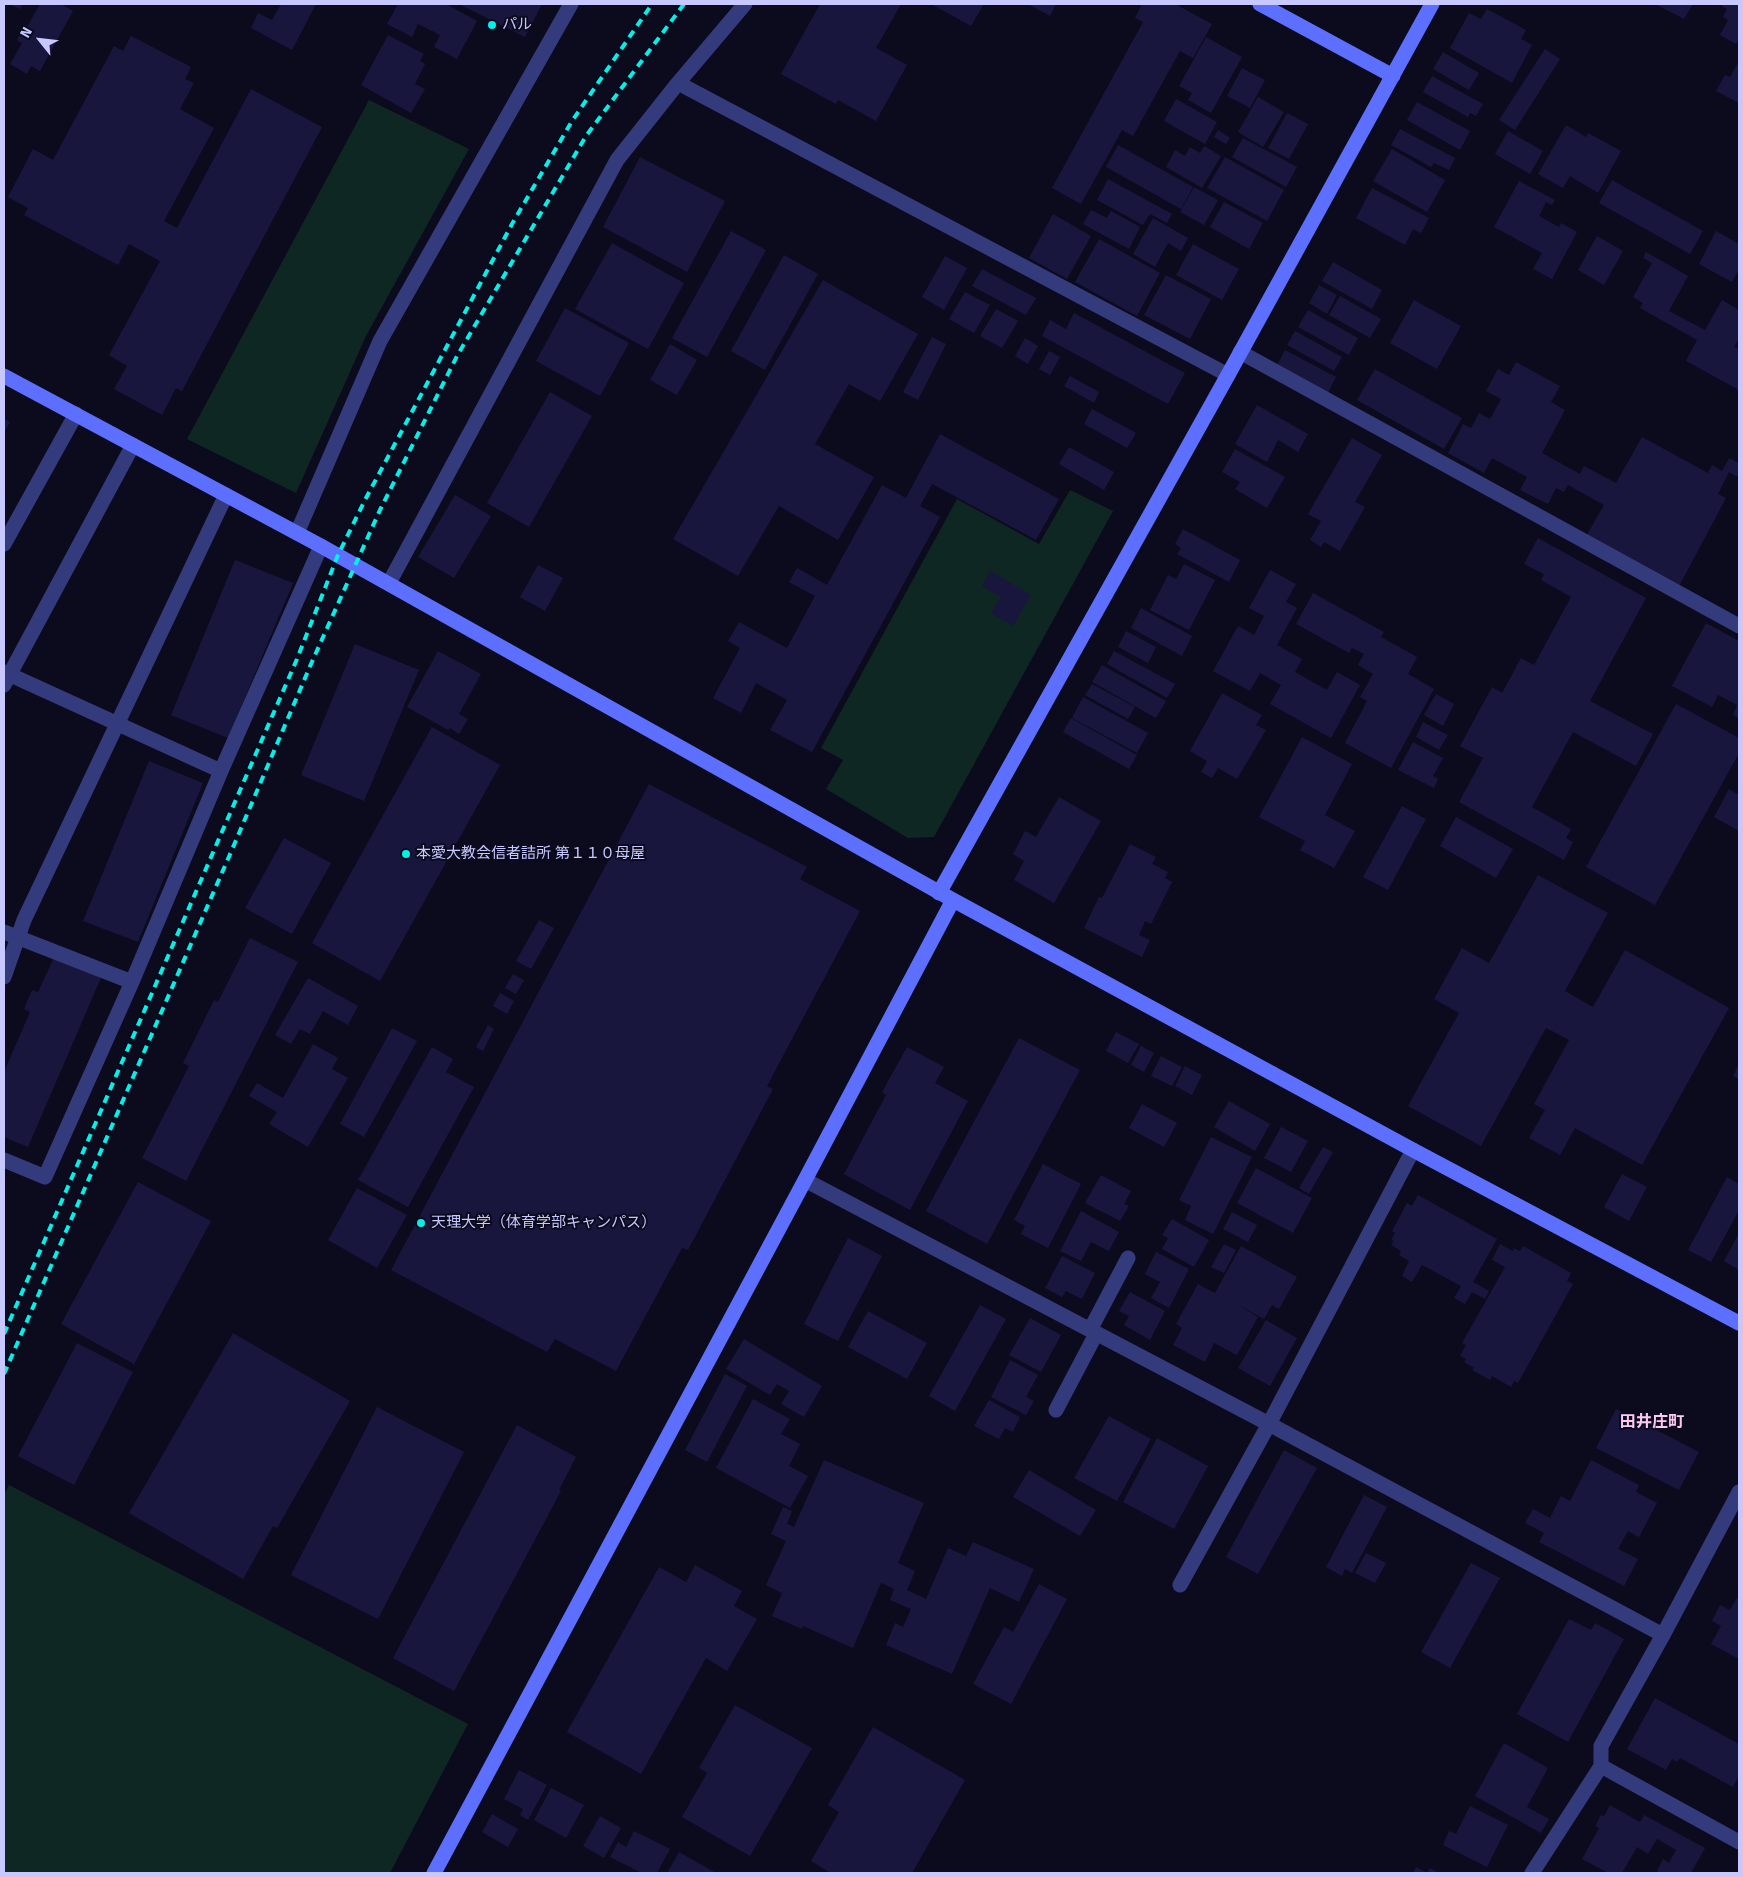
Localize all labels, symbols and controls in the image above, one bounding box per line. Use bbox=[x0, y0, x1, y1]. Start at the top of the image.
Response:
north arrow bbox=[15, 15, 65, 65]
place label: パル bbox=[502, 16, 532, 34]
marker: パル bbox=[486, 19, 498, 31]
text: N bbox=[17, 24, 36, 41]
place label: 本愛大教会信者詰所 第１１０母屋 bbox=[416, 845, 645, 863]
marker: 本愛大教会信者詰所 第１１０母屋 bbox=[400, 848, 412, 860]
place label: 天理大学（体育学部キャンパス） bbox=[431, 1214, 656, 1232]
marker: 天理大学（体育学部キャンパス） bbox=[415, 1217, 427, 1229]
district label: 田井庄町 bbox=[1620, 1413, 1684, 1433]

